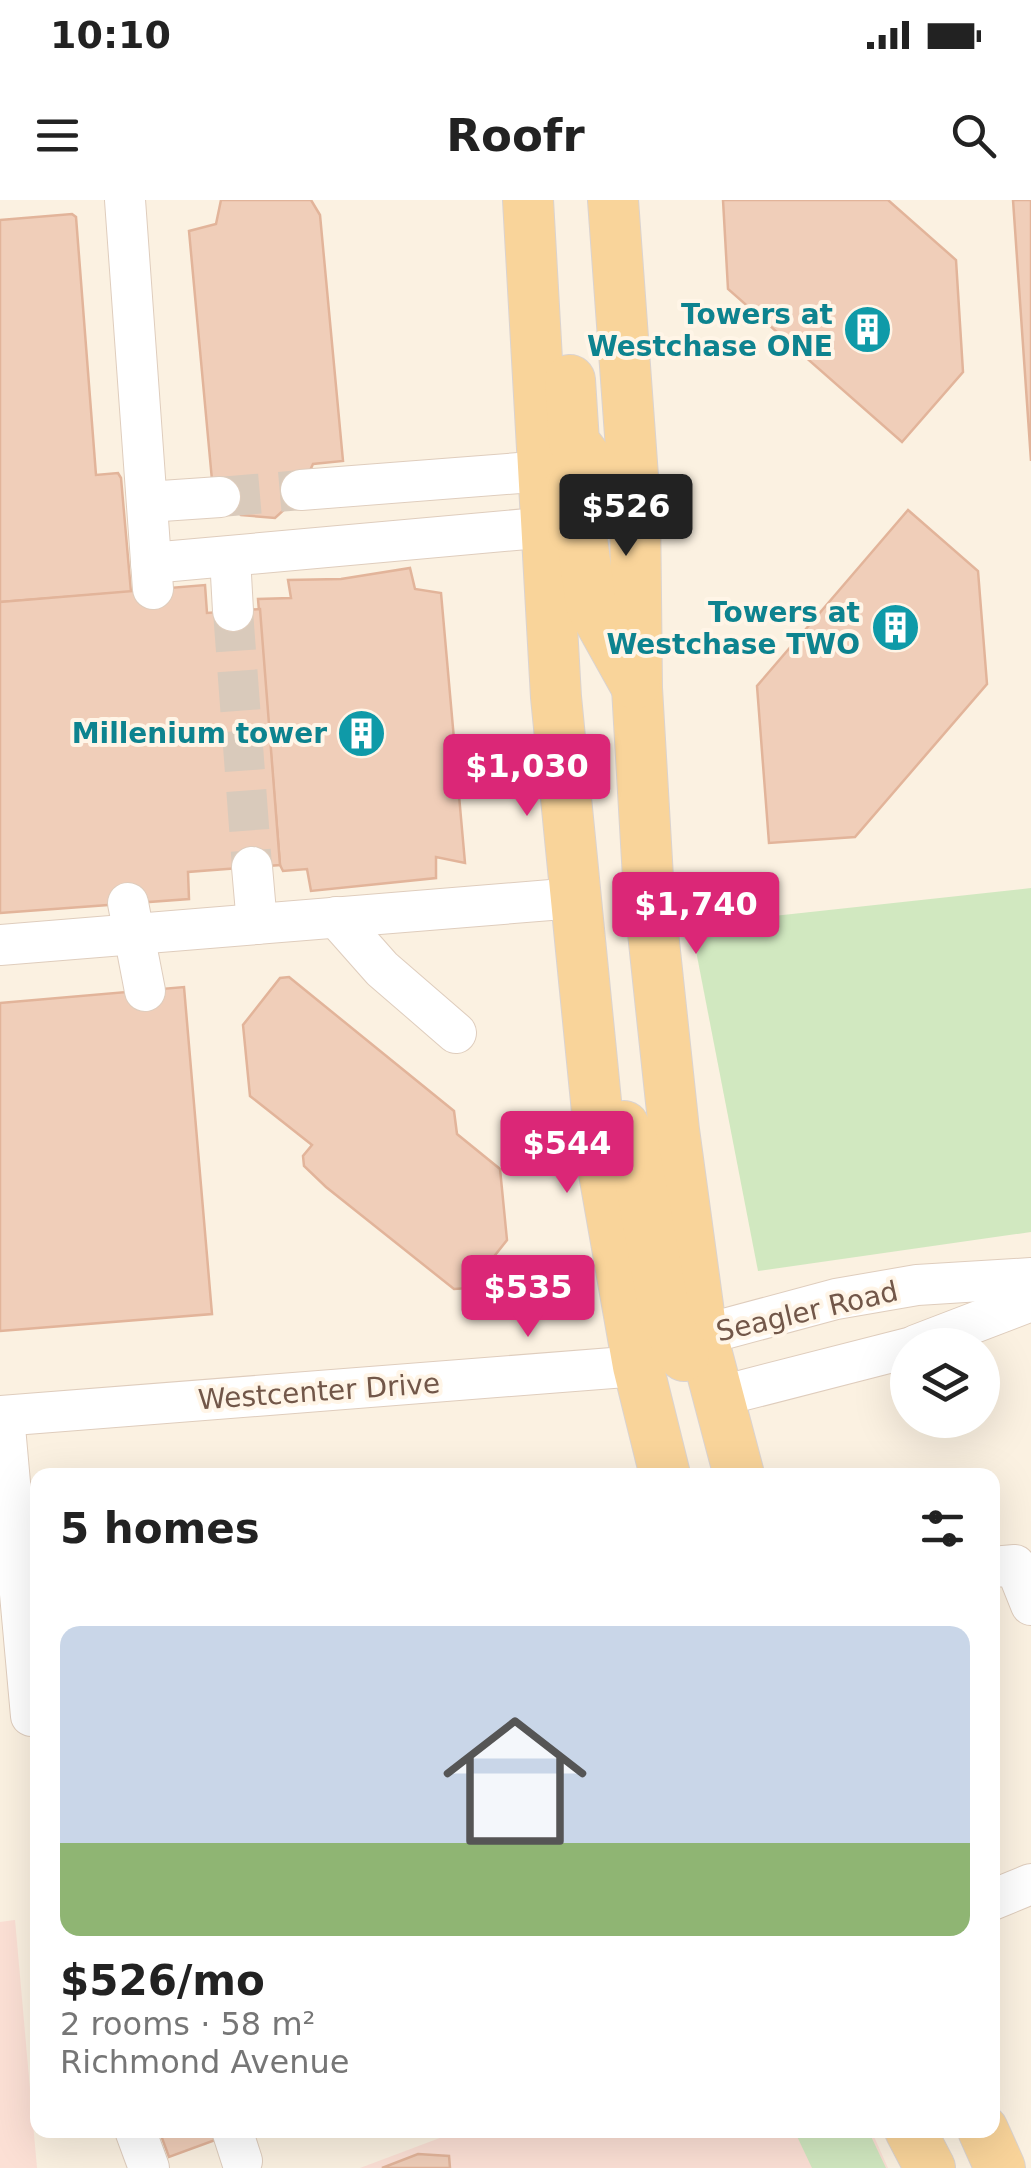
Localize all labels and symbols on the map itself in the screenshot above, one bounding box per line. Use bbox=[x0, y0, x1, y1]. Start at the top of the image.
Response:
place label: Towers at Westchase ONE bbox=[587, 298, 833, 363]
building icon: Towers at Westchase ONE bbox=[842, 304, 894, 356]
pin: $526 bbox=[567, 474, 685, 559]
place label: Towers at Westchase TWO bbox=[606, 596, 860, 661]
building icon: Towers at Westchase TWO bbox=[869, 602, 921, 654]
building icon: Millenium tower bbox=[336, 707, 388, 759]
place label: Millenium tower bbox=[72, 717, 327, 750]
pin: $1,030 bbox=[446, 734, 608, 819]
pin: $1,740 bbox=[615, 872, 777, 957]
pin: $544 bbox=[508, 1111, 626, 1196]
pin: $535 bbox=[469, 1255, 587, 1340]
street label: Seagler Road bbox=[713, 1275, 901, 1348]
street label: Westcenter Drive bbox=[197, 1367, 441, 1416]

